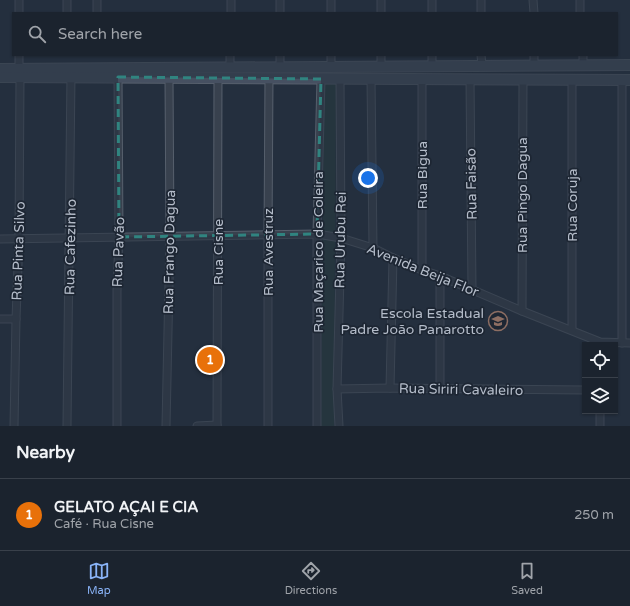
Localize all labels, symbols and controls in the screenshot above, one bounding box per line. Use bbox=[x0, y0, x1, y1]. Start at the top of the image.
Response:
search box bbox=[12, 12, 618, 56]
icon: search bbox=[26, 23, 48, 45]
text: Search here bbox=[58, 25, 142, 43]
street label: Rua Pingo Dagua bbox=[514, 137, 531, 253]
street label: Rua Bigua bbox=[414, 141, 431, 209]
street label: Rua Faisão bbox=[462, 148, 481, 220]
your location bbox=[358, 168, 378, 188]
street label: Rua Coruja bbox=[564, 168, 581, 242]
street label: Rua Maçarico de Coleira bbox=[310, 171, 327, 333]
street label: Rua Frango Dagua bbox=[160, 190, 179, 314]
street label: Rua Urubu Rei bbox=[331, 192, 350, 288]
street label: Rua Cafezinho bbox=[61, 199, 80, 295]
street label: Rua Pinta Silvo bbox=[8, 201, 29, 301]
street label: Rua Avestruz bbox=[260, 208, 277, 296]
street label: Rua Pavão bbox=[109, 216, 128, 288]
street label: Rua Cisne bbox=[210, 219, 227, 285]
street label: Avenida Beija Flor bbox=[364, 240, 482, 301]
place label: Escola Estadual Padre João Panarotto bbox=[340, 305, 484, 338]
school or university icon: Escola Estadual Padre João Panarotto bbox=[487, 310, 509, 332]
map controls bbox=[582, 342, 618, 414]
button: locate bbox=[582, 342, 618, 378]
pin: 1 bbox=[197, 345, 223, 375]
button: layers bbox=[582, 378, 618, 414]
street label: Rua Siriri Cavaleiro bbox=[399, 380, 523, 399]
text: Nearby bbox=[16, 442, 75, 463]
text: GELATO AÇAI E CIA bbox=[54, 498, 199, 516]
text: 1 bbox=[25, 507, 33, 523]
text: 250 m bbox=[574, 507, 614, 523]
text: Café · Rua Cisne bbox=[54, 516, 154, 532]
tab: Map bbox=[87, 560, 111, 597]
tab: Directions bbox=[285, 560, 337, 597]
tab: Saved bbox=[511, 560, 543, 597]

